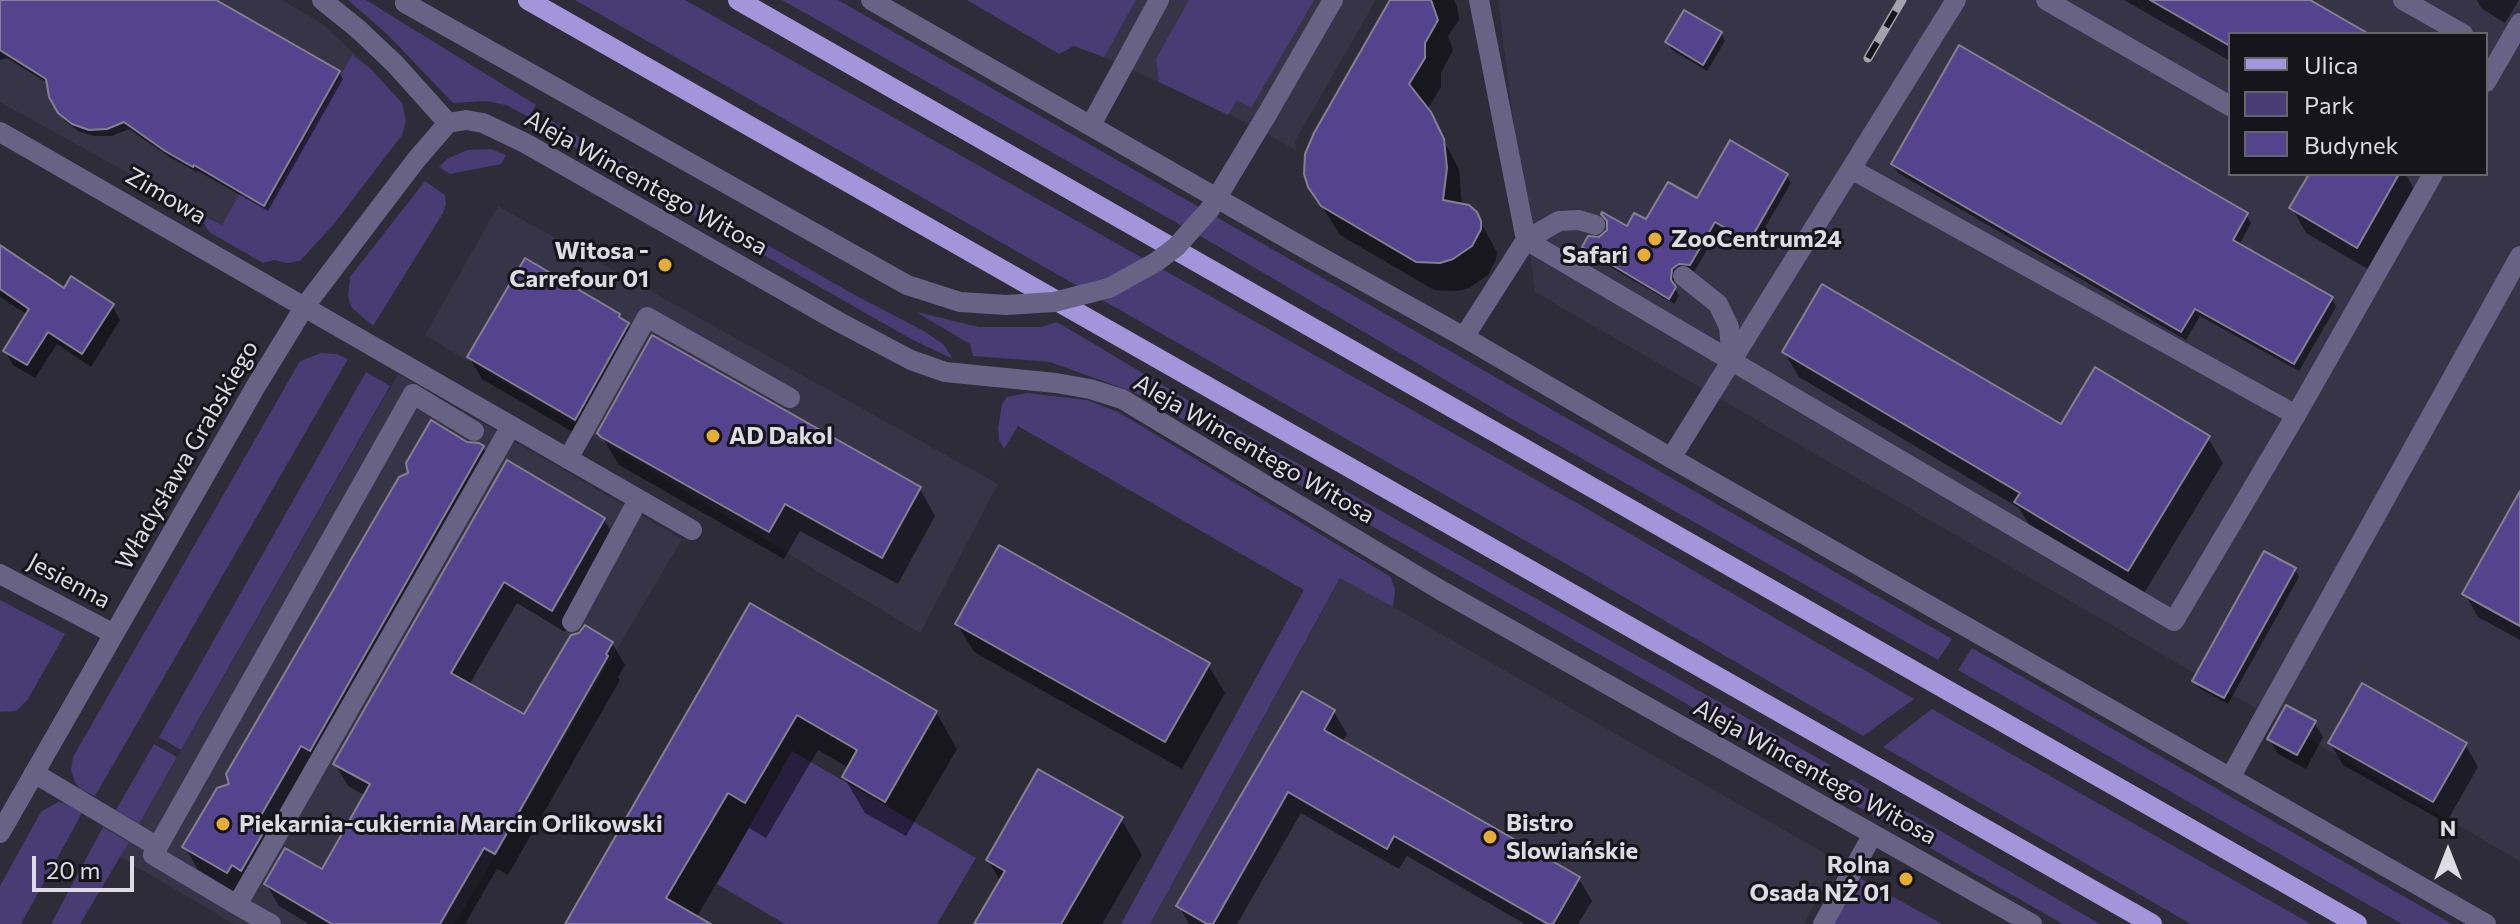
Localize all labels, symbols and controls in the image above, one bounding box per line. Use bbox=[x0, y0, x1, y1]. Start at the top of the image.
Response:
legend bbox=[2228, 32, 2488, 176]
text: Ulica bbox=[2304, 50, 2358, 79]
text: Park bbox=[2304, 90, 2354, 119]
street label: Aleja Wincentego Witosa bbox=[520, 104, 772, 262]
text: Budynek bbox=[2304, 130, 2399, 159]
street label: Zimowa bbox=[120, 161, 212, 231]
place label: ZooCentrum24 bbox=[1671, 225, 1842, 253]
marker: ZooCentrum24 bbox=[1646, 230, 1664, 248]
place label: Witosa - Carrefour 01 bbox=[509, 237, 649, 293]
place label: Safari bbox=[1562, 241, 1628, 269]
marker: Safari bbox=[1635, 246, 1653, 264]
marker: Witosa - Carrefour 01 bbox=[656, 256, 674, 274]
street label: Władysława Grabskiego bbox=[110, 335, 264, 575]
street label: Aleja Wincentego Witosa bbox=[1129, 368, 1379, 530]
place label: AD Dakol bbox=[729, 422, 833, 450]
marker: AD Dakol bbox=[704, 427, 722, 445]
street label: Jesienna bbox=[23, 547, 115, 615]
street label: Aleja Wincentego Witosa bbox=[1689, 693, 1941, 851]
place label: Bistro Slowiańskie bbox=[1506, 809, 1638, 865]
place label: Piekarnia-cukiernia Marcin Orlikowski bbox=[239, 810, 663, 838]
north arrow bbox=[2408, 812, 2488, 892]
text: N bbox=[2440, 814, 2456, 841]
marker: Piekarnia-cukiernia Marcin Orlikowski bbox=[214, 815, 232, 833]
marker: Bistro Slowiańskie bbox=[1481, 828, 1499, 846]
scale bar bbox=[36, 840, 138, 890]
place label: Rolna Osada NŻ 01 bbox=[1749, 851, 1890, 907]
text: 20 m bbox=[46, 855, 100, 884]
marker: Rolna Osada NŻ 01 bbox=[1897, 870, 1915, 888]

